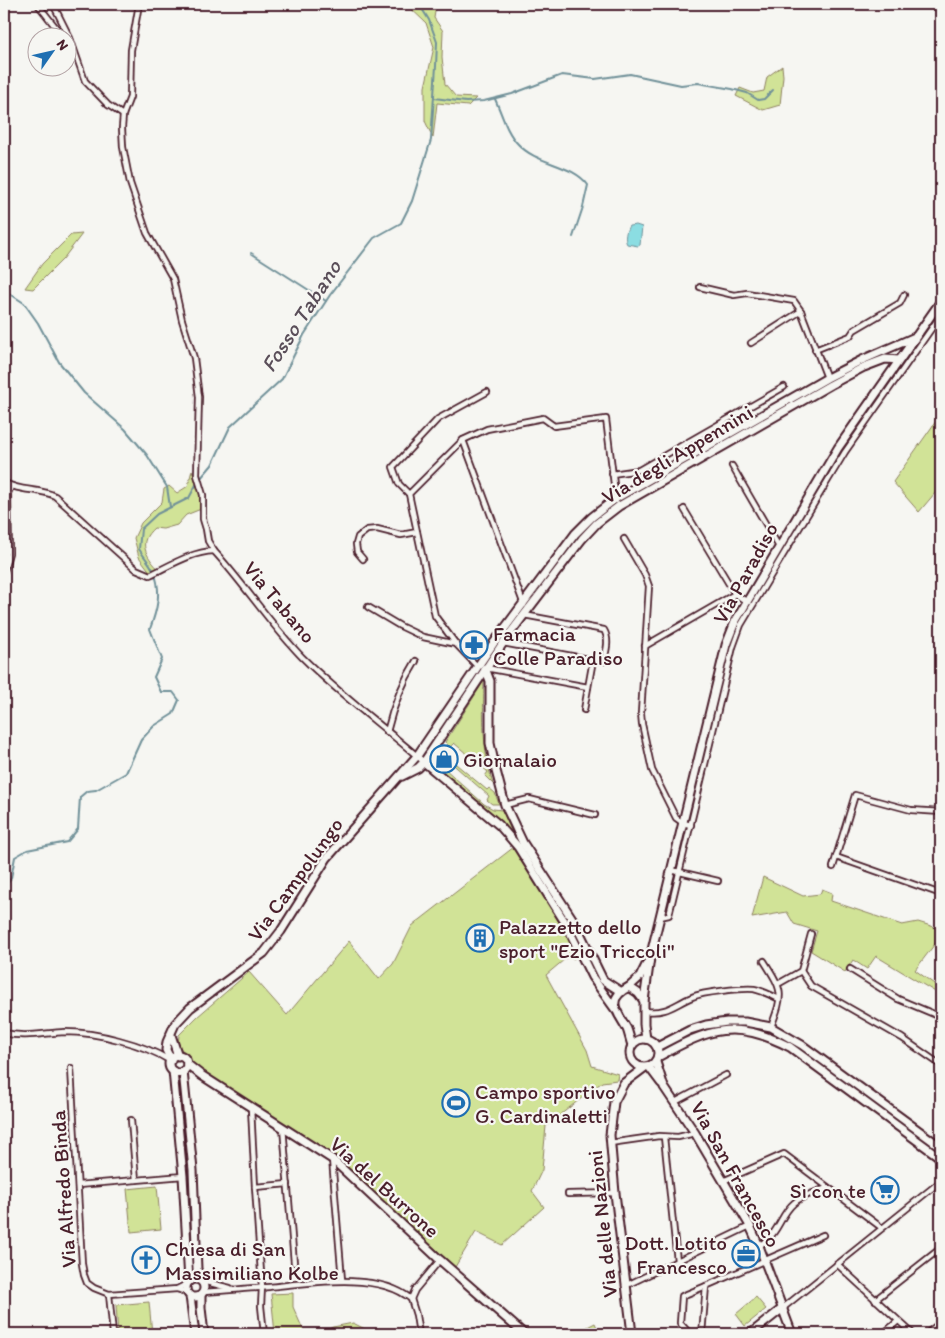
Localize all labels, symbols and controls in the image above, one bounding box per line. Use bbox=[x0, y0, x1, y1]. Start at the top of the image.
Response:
north arrow bbox=[28, 28, 78, 78]
text: N bbox=[53, 36, 72, 54]
water label: Fosso Tabano bbox=[255, 254, 348, 377]
street label: Via degli Appennini bbox=[597, 399, 757, 509]
street label: Via Paradiso bbox=[707, 518, 783, 628]
street label: Via Tabano bbox=[239, 556, 321, 648]
place label: Farmacia Colle Paradiso bbox=[493, 621, 623, 670]
pharmacy icon: Farmacia Colle Paradiso bbox=[459, 630, 489, 660]
shop icon: Giornalaio bbox=[429, 744, 459, 774]
place label: Giornalaio bbox=[463, 747, 557, 772]
street label: Via Campolungo bbox=[242, 812, 348, 946]
place label: Palazzetto dello sport "Ezio Triccoli" bbox=[499, 914, 675, 963]
building icon: Palazzetto dello sport "Ezio Triccoli" bbox=[465, 923, 495, 953]
place label: Campo sportivo G. Cardinaletti bbox=[475, 1079, 616, 1128]
sports icon: Campo sportivo G. Cardinaletti bbox=[441, 1088, 471, 1118]
street label: Via San Francesco bbox=[686, 1097, 786, 1251]
street label: Via Alfredo Binda bbox=[45, 1109, 81, 1269]
street label: Via del Burrone bbox=[325, 1131, 445, 1243]
street label: Via delle Nazioni bbox=[582, 1149, 622, 1299]
supermarket icon: Sì con te bbox=[870, 1175, 900, 1205]
place label: Sì con te bbox=[790, 1178, 866, 1203]
place label: Dott. Lotito Francesco bbox=[624, 1230, 727, 1279]
place label: Chiesa di San Massimiliano Kolbe bbox=[165, 1236, 339, 1285]
office icon: Dott. Lotito Francesco bbox=[731, 1239, 761, 1269]
church icon: Chiesa di San Massimiliano Kolbe bbox=[131, 1245, 161, 1275]

